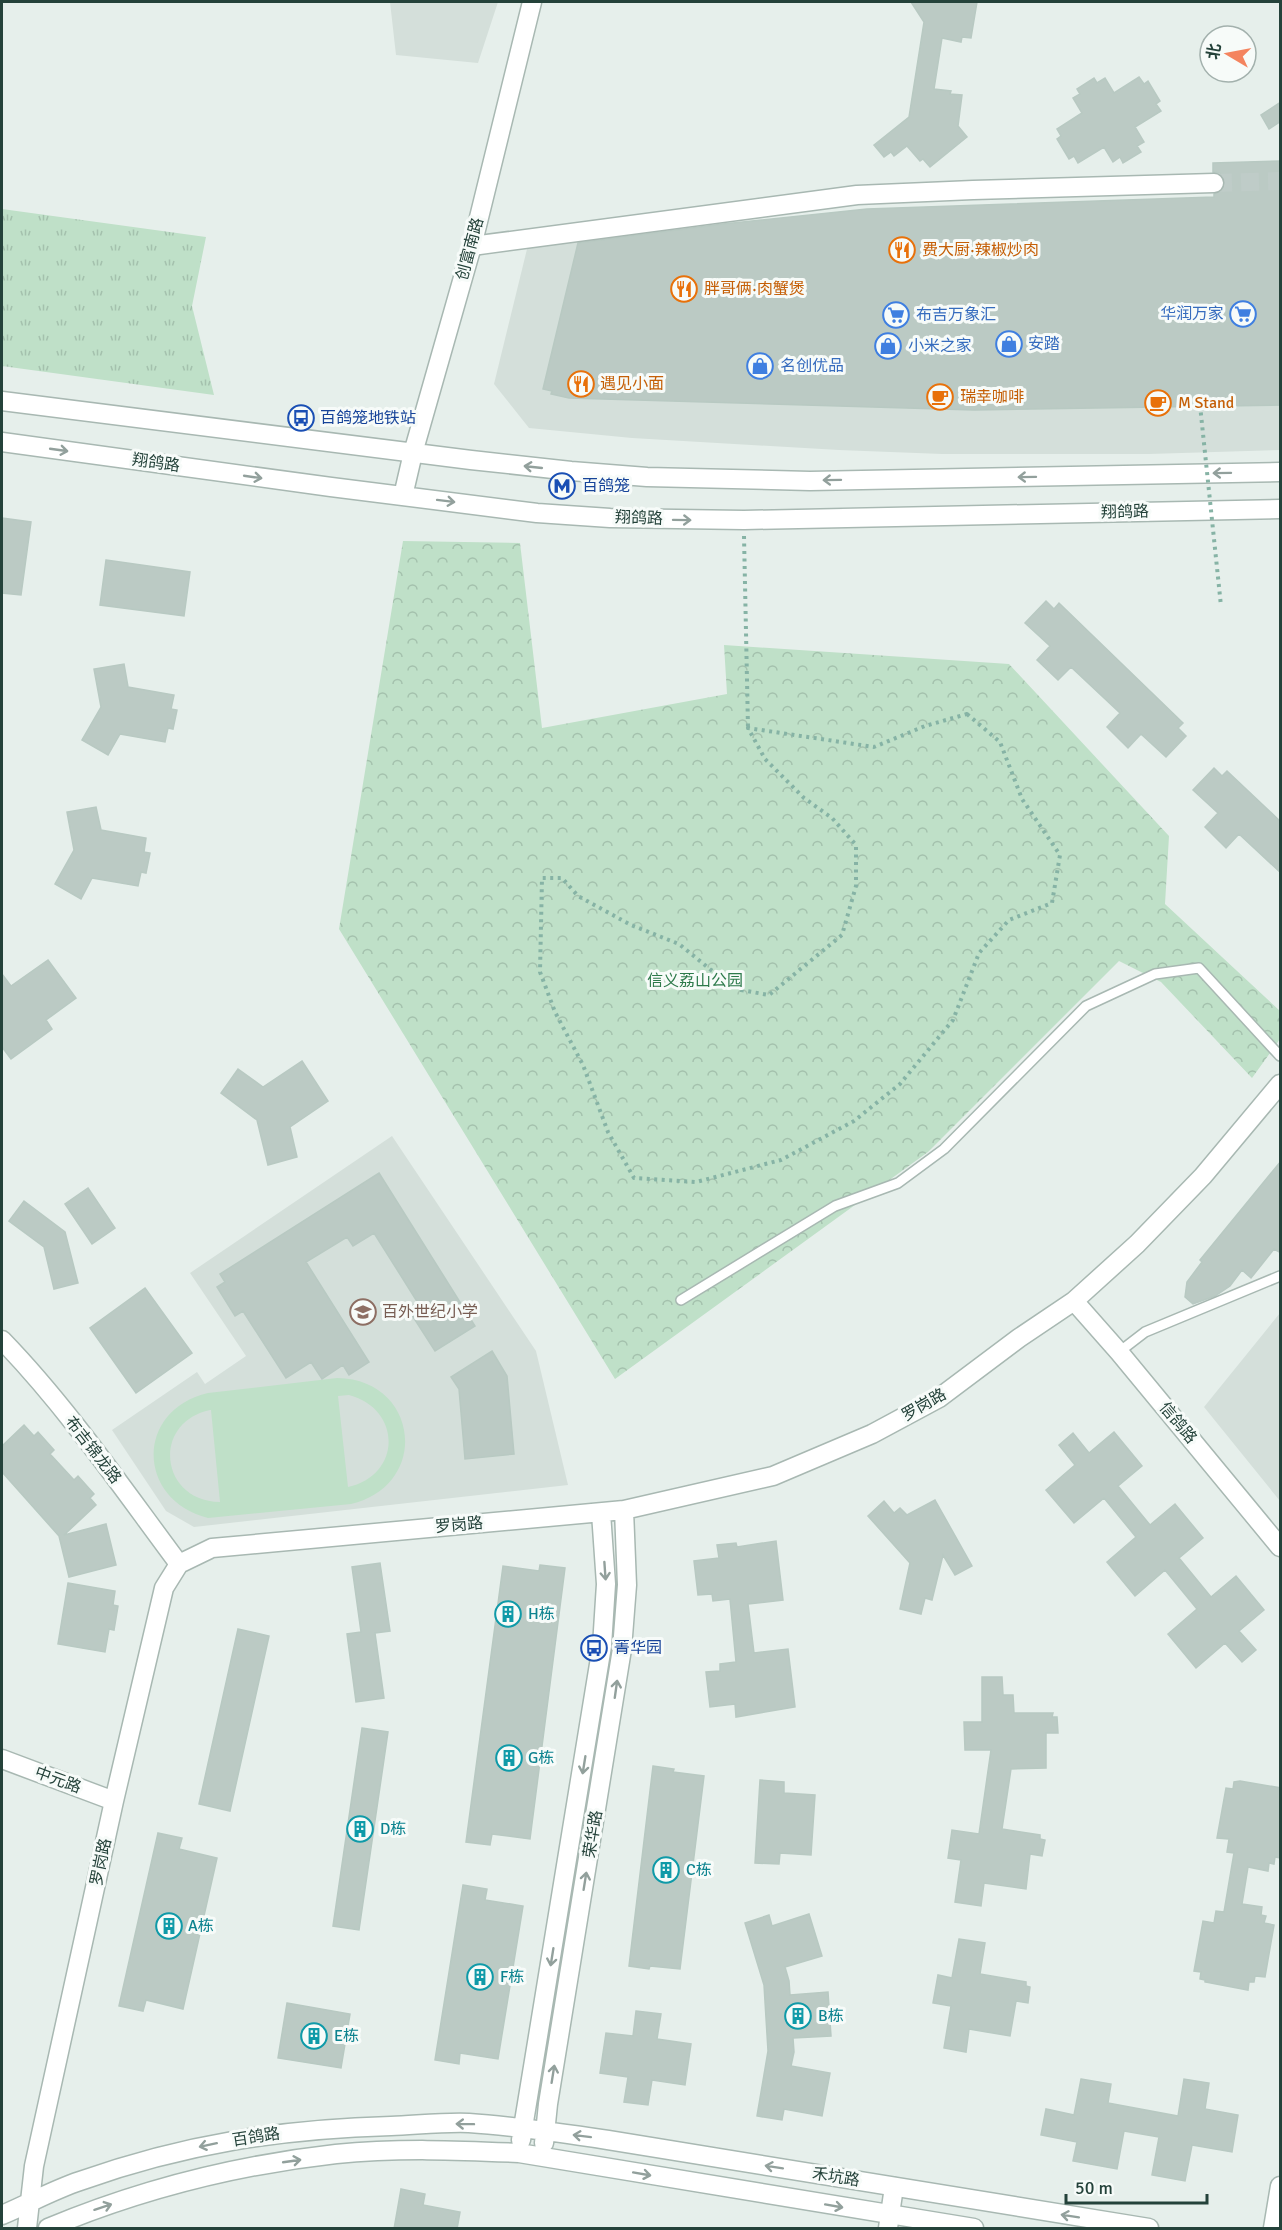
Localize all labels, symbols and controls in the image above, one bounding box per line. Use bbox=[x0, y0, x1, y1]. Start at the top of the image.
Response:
north arrow bbox=[1198, 24, 1258, 84]
text: 北 bbox=[1203, 42, 1225, 61]
street label: 创富南路 bbox=[452, 215, 488, 283]
restaurant icon: 费大厨·辣椒炒肉 bbox=[887, 235, 917, 265]
place label: 费大厨·辣椒炒肉 bbox=[922, 240, 1039, 260]
restaurant icon: 胖哥俩·肉蟹煲 bbox=[669, 274, 699, 304]
place label: 胖哥俩·肉蟹煲 bbox=[704, 279, 805, 299]
supermarket icon: 华润万家 bbox=[1228, 299, 1258, 329]
supermarket icon: 布吉万象汇 bbox=[881, 300, 911, 330]
place label: 华润万家 bbox=[1160, 304, 1224, 324]
place label: 布吉万象汇 bbox=[916, 305, 996, 325]
shop icon: 安踏 bbox=[994, 329, 1024, 359]
shop icon: 小米之家 bbox=[873, 331, 903, 361]
place label: 安踏 bbox=[1028, 334, 1060, 354]
place label: 小米之家 bbox=[908, 336, 972, 356]
shop icon: 名创优品 bbox=[745, 351, 775, 381]
place label: 名创优品 bbox=[780, 356, 844, 376]
restaurant icon: 遇见小面 bbox=[566, 369, 596, 399]
place label: 遇见小面 bbox=[600, 374, 664, 394]
cafe icon: 瑞幸咖啡 bbox=[925, 382, 955, 412]
place label: 瑞幸咖啡 bbox=[960, 387, 1024, 407]
cafe icon: M Stand bbox=[1143, 388, 1173, 418]
place label: M Stand bbox=[1178, 393, 1234, 413]
bus stop icon: 百鸽笼地铁站 bbox=[286, 403, 316, 433]
place label: 百鸽笼地铁站 bbox=[320, 408, 416, 428]
one-way arrow bbox=[49, 444, 69, 455]
street label: 翔鸽路 bbox=[131, 450, 181, 476]
one-way arrow bbox=[523, 461, 543, 472]
one-way arrow bbox=[1213, 467, 1233, 479]
one-way arrow bbox=[242, 471, 262, 482]
metro station icon: 百鸽笼 bbox=[547, 471, 577, 501]
one-way arrow bbox=[1018, 471, 1038, 482]
one-way arrow bbox=[823, 474, 843, 486]
place label: 百鸽笼 bbox=[582, 476, 630, 496]
one-way arrow bbox=[436, 496, 455, 507]
street label: 翔鸽路 bbox=[1101, 502, 1149, 522]
street label: 翔鸽路 bbox=[615, 507, 663, 529]
one-way arrow bbox=[672, 514, 692, 525]
park label: 信义荔山公园 bbox=[647, 971, 743, 991]
school or university icon: 百外世纪小学 bbox=[348, 1297, 378, 1327]
place label: 百外世纪小学 bbox=[382, 1302, 478, 1322]
street label: 罗岗路 bbox=[898, 1384, 950, 1426]
street label: 信鸽路 bbox=[1155, 1398, 1201, 1448]
street label: 布吉锦龙路 bbox=[60, 1412, 126, 1488]
street label: 罗岗路 bbox=[434, 1513, 484, 1537]
one-way arrow bbox=[600, 1561, 611, 1581]
building icon: H栋 bbox=[493, 1599, 523, 1629]
place label: H栋 bbox=[528, 1604, 555, 1624]
bus stop icon: 菁华园 bbox=[579, 1633, 609, 1663]
place label: 菁华园 bbox=[614, 1638, 662, 1658]
one-way arrow bbox=[611, 1679, 622, 1699]
building icon: G栋 bbox=[494, 1743, 524, 1773]
place label: G栋 bbox=[528, 1748, 554, 1768]
one-way arrow bbox=[578, 1754, 589, 1774]
street label: 中元路 bbox=[32, 1762, 84, 1798]
street label: 荣华路 bbox=[579, 1809, 607, 1859]
building icon: D栋 bbox=[345, 1814, 375, 1844]
place label: D栋 bbox=[380, 1819, 406, 1839]
street label: 罗岗路 bbox=[86, 1836, 116, 1888]
building icon: C栋 bbox=[651, 1855, 681, 1885]
place label: C栋 bbox=[686, 1860, 712, 1880]
one-way arrow bbox=[580, 1872, 591, 1891]
building icon: A栋 bbox=[154, 1911, 184, 1941]
place label: A栋 bbox=[188, 1916, 214, 1936]
one-way arrow bbox=[547, 1947, 558, 1966]
building icon: F栋 bbox=[465, 1962, 495, 1992]
place label: F栋 bbox=[500, 1967, 524, 1987]
building icon: B栋 bbox=[783, 2001, 813, 2031]
place label: B栋 bbox=[818, 2006, 844, 2026]
building icon: E栋 bbox=[299, 2021, 329, 2051]
place label: E栋 bbox=[334, 2026, 359, 2046]
one-way arrow bbox=[548, 2064, 559, 2084]
one-way arrow bbox=[455, 2118, 475, 2130]
street label: 百鸽路 bbox=[231, 2123, 281, 2151]
one-way arrow bbox=[572, 2130, 592, 2141]
one-way arrow bbox=[199, 2139, 218, 2151]
one-way arrow bbox=[281, 2155, 301, 2166]
one-way arrow bbox=[765, 2161, 785, 2172]
street label: 禾坑路 bbox=[811, 2163, 861, 2191]
scale bar bbox=[1066, 2167, 1207, 2205]
one-way arrow bbox=[632, 2169, 651, 2180]
text: 50 m bbox=[1075, 2177, 1113, 2199]
one-way arrow bbox=[93, 2201, 112, 2212]
one-way arrow bbox=[824, 2201, 844, 2212]
one-way arrow bbox=[1061, 2210, 1081, 2221]

